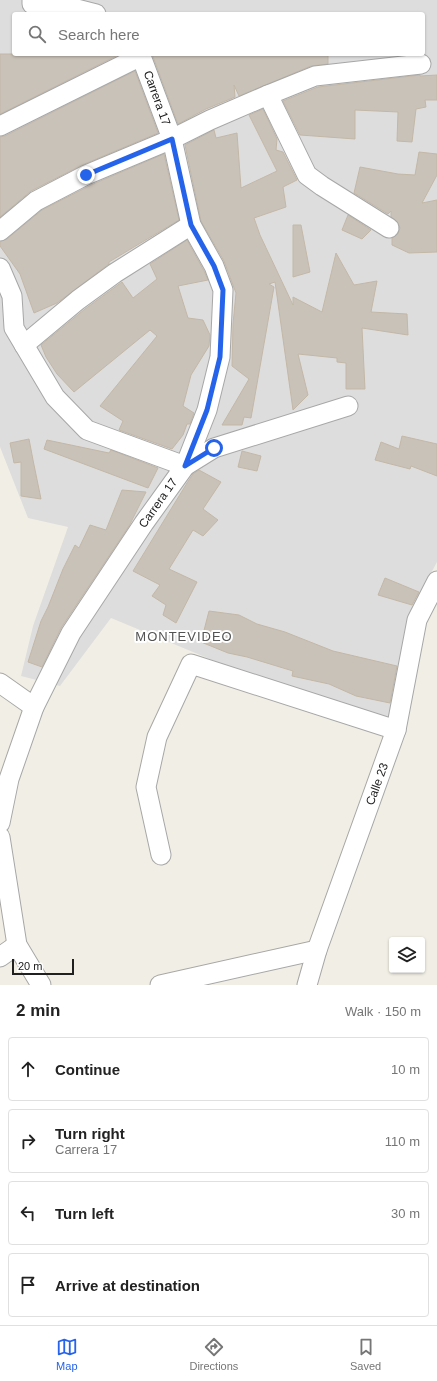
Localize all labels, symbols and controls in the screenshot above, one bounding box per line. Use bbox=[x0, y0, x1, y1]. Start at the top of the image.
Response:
search box bbox=[12, 12, 425, 56]
icon: search bbox=[26, 23, 48, 45]
text: Search here bbox=[58, 26, 140, 43]
street label: Carrera 17 bbox=[141, 69, 173, 128]
route end bbox=[77, 166, 95, 184]
route start bbox=[205, 439, 223, 457]
street label: Carrera 17 bbox=[136, 475, 180, 531]
district label: MONTEVIDEO bbox=[135, 629, 233, 644]
street label: Calle 23 bbox=[363, 761, 391, 807]
map controls bbox=[389, 937, 425, 973]
button: layers bbox=[389, 937, 425, 973]
scale bar bbox=[12, 957, 74, 976]
text: 20 m bbox=[18, 960, 42, 972]
text: 2 min bbox=[16, 1001, 60, 1020]
text: Walk · 150 m bbox=[345, 1004, 421, 1019]
icon: ahead bbox=[17, 1058, 39, 1080]
text: Continue bbox=[55, 1061, 120, 1078]
text: 10 m bbox=[391, 1062, 420, 1077]
text: Turn right bbox=[55, 1125, 125, 1142]
icon: right bbox=[17, 1130, 39, 1152]
text: 110 m bbox=[385, 1134, 420, 1149]
text: Carrera 17 bbox=[55, 1142, 117, 1157]
icon: left bbox=[17, 1202, 39, 1224]
text: Turn left bbox=[55, 1205, 114, 1222]
text: 30 m bbox=[391, 1206, 420, 1221]
icon: arrive bbox=[17, 1274, 39, 1296]
text: Arrive at destination bbox=[55, 1277, 200, 1294]
tab: Map bbox=[56, 1336, 78, 1372]
tab: Directions bbox=[189, 1336, 238, 1372]
tab: Saved bbox=[350, 1336, 381, 1372]

